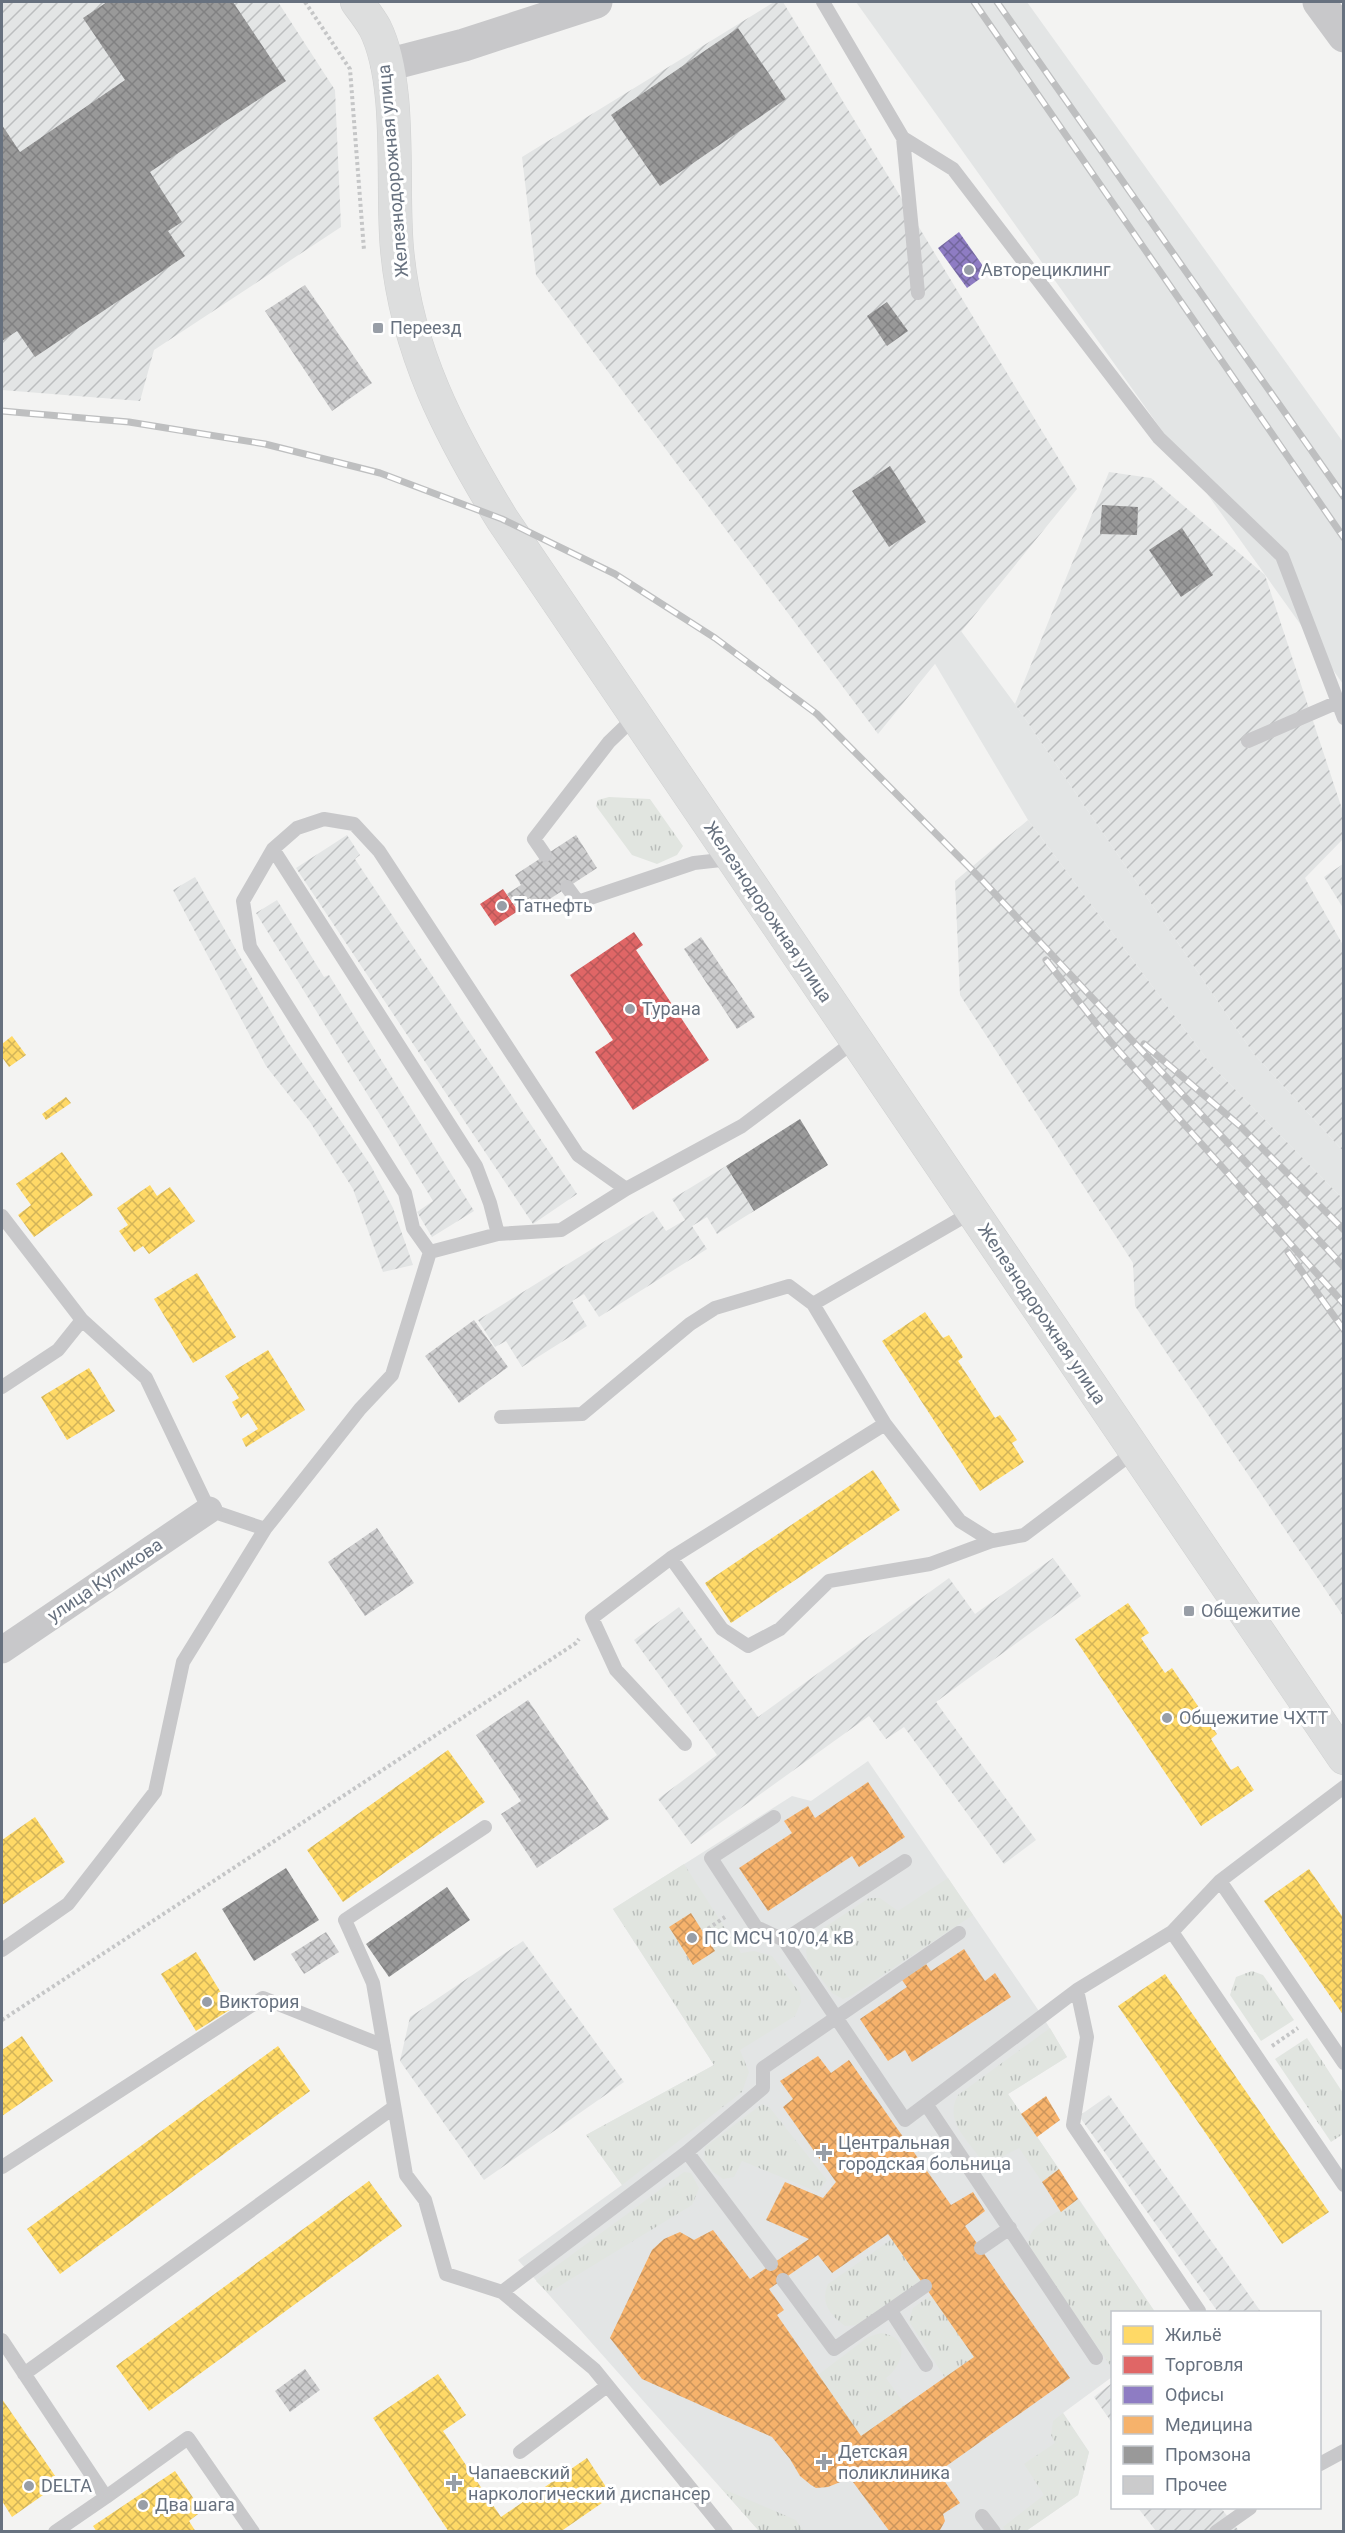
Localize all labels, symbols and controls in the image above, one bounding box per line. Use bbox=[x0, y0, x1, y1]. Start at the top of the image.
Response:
street label: Железнодорожная улица bbox=[373, 64, 412, 278]
place label: Авторециклинг bbox=[981, 259, 1111, 280]
marker: Авторециклинг bbox=[962, 263, 976, 277]
place label: Переезд bbox=[390, 317, 462, 338]
marker: Переезд bbox=[371, 321, 385, 335]
street label: Железнодорожная улица bbox=[700, 817, 837, 1006]
place label: Татнефть bbox=[514, 895, 593, 916]
marker: Татнефть bbox=[495, 899, 509, 913]
place label: Турана bbox=[642, 998, 701, 1019]
marker: Турана bbox=[623, 1002, 637, 1016]
street label: Железнодорожная улица bbox=[974, 1219, 1111, 1408]
street label: улица Куликова bbox=[43, 1533, 166, 1626]
place label: Общежитие bbox=[1201, 1600, 1301, 1621]
marker: Общежитие bbox=[1182, 1604, 1196, 1618]
place label: Общежитие ЧХТТ bbox=[1179, 1707, 1329, 1728]
marker: Общежитие ЧХТТ bbox=[1160, 1711, 1174, 1725]
place label: ПС МСЧ 10/0,4 кВ bbox=[704, 1927, 854, 1948]
marker: ПС МСЧ 10/0,4 кВ bbox=[685, 1931, 699, 1945]
place label: Виктория bbox=[219, 1991, 299, 2012]
marker: Виктория bbox=[200, 1995, 214, 2009]
place label: Центральная городская больница bbox=[838, 2132, 1011, 2174]
marker: Центральная городская больница bbox=[815, 2144, 833, 2162]
legend bbox=[1111, 2311, 1321, 2509]
text: Жильё bbox=[1165, 2324, 1221, 2345]
text: Торговля bbox=[1165, 2354, 1243, 2375]
text: Офисы bbox=[1165, 2384, 1224, 2405]
text: Медицина bbox=[1165, 2414, 1253, 2435]
place label: Детская поликлиника bbox=[838, 2441, 950, 2483]
text: Промзона bbox=[1165, 2444, 1251, 2465]
marker: Детская поликлиника bbox=[815, 2453, 833, 2471]
place label: Чапаевский наркологический диспансер bbox=[468, 2462, 711, 2504]
marker: Чапаевский наркологический диспансер bbox=[445, 2474, 463, 2492]
text: Прочее bbox=[1165, 2474, 1227, 2495]
place label: DELTA bbox=[41, 2475, 92, 2496]
marker: DELTA bbox=[22, 2479, 36, 2493]
place label: Два шага bbox=[155, 2494, 235, 2515]
marker: Два шага bbox=[136, 2498, 150, 2512]

